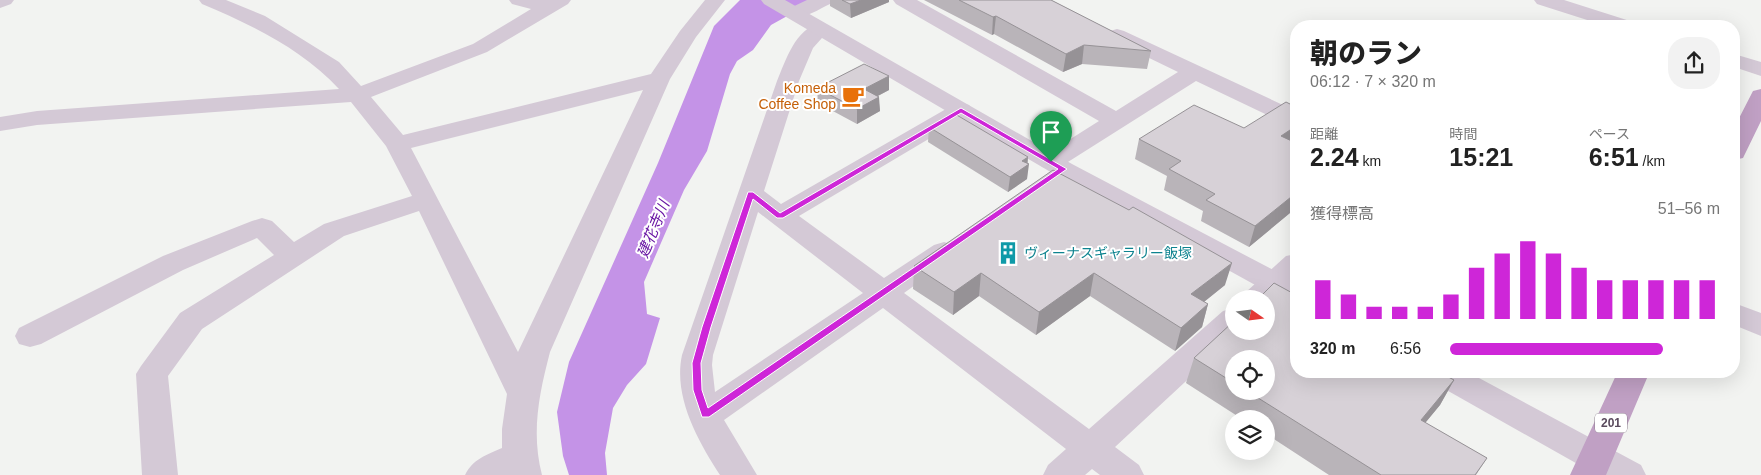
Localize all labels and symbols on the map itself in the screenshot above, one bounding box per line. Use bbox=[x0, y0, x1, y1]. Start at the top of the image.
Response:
place label: Komeda Coffee Shop bbox=[758, 80, 836, 112]
cafe icon: Komeda Coffee Shop bbox=[840, 83, 866, 109]
pin bbox=[1030, 111, 1072, 162]
water label: 建花寺川 bbox=[634, 196, 673, 260]
building icon: ヴィーナスギャラリー飯塚 bbox=[995, 240, 1021, 266]
place label: ヴィーナスギャラリー飯塚 bbox=[1024, 245, 1192, 261]
north arrow bbox=[1225, 290, 1275, 340]
road number: 201 bbox=[1595, 413, 1627, 432]

